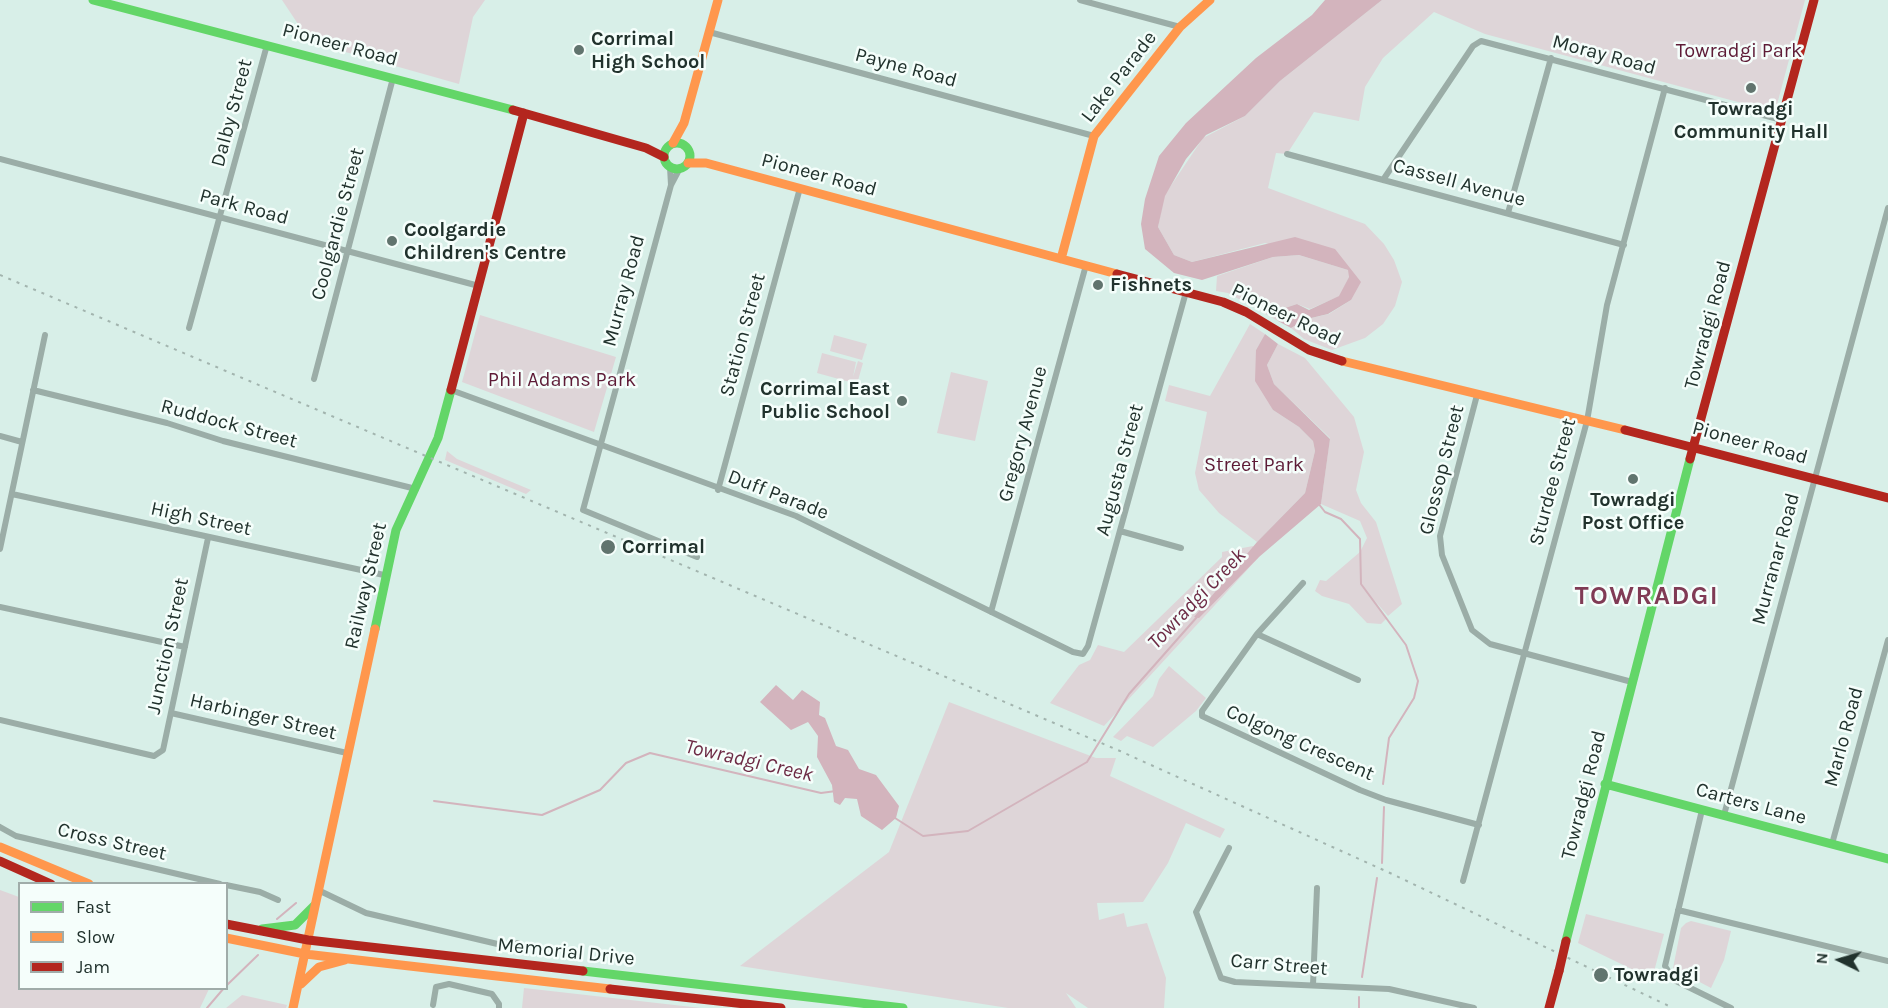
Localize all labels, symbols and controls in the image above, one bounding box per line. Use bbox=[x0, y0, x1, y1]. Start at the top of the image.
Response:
street label: Pioneer Road bbox=[280, 18, 400, 72]
place label: Corrimal High School bbox=[591, 27, 705, 74]
street label: Lake Parade bbox=[1076, 27, 1162, 127]
street label: Moray Road bbox=[1550, 30, 1658, 80]
park label: Towradgi Park bbox=[1676, 39, 1802, 63]
marker: Corrimal High School bbox=[572, 43, 586, 57]
street label: Payne Road bbox=[852, 43, 960, 93]
street label: Dalby Street bbox=[206, 56, 258, 170]
marker: Towradgi Community Hall bbox=[1744, 81, 1758, 95]
place label: Towradgi Community Hall bbox=[1674, 97, 1828, 144]
street label: Coolgardie Street bbox=[306, 145, 370, 303]
street label: Pioneer Road bbox=[759, 148, 879, 202]
street label: Cassell Avenue bbox=[1390, 154, 1528, 212]
street label: Park Road bbox=[197, 184, 291, 230]
place label: Coolgardie Children's Centre bbox=[404, 218, 566, 265]
street label: Murray Road bbox=[598, 233, 650, 349]
marker: Coolgardie Children's Centre bbox=[385, 234, 399, 248]
street label: Towradgi Road bbox=[1679, 258, 1737, 392]
street label: Station Street bbox=[715, 271, 771, 399]
place label: Fishnets bbox=[1110, 273, 1192, 297]
marker: Fishnets bbox=[1091, 278, 1105, 292]
street label: Pioneer Road bbox=[1227, 278, 1345, 352]
street label: Gregory Avenue bbox=[993, 363, 1053, 505]
park label: Phil Adams Park bbox=[488, 368, 636, 392]
place label: Corrimal East Public School bbox=[760, 377, 890, 424]
street label: Ruddock Street bbox=[158, 394, 300, 454]
marker: Corrimal East Public School bbox=[895, 394, 909, 408]
street label: Augusta Street bbox=[1091, 401, 1149, 539]
street label: Glossop Street bbox=[1414, 403, 1470, 537]
street label: Sturdee Street bbox=[1524, 416, 1582, 548]
street label: Pioneer Road bbox=[1690, 416, 1810, 470]
park label: Street Park bbox=[1204, 453, 1304, 477]
street label: Duff Parade bbox=[724, 465, 832, 525]
marker: Towradgi Post Office bbox=[1626, 472, 1640, 486]
place label: Towradgi Post Office bbox=[1582, 488, 1684, 535]
street label: Murranar Road bbox=[1747, 490, 1805, 628]
street label: High Street bbox=[148, 497, 254, 541]
street label: Railway Street bbox=[340, 520, 392, 652]
place label: Corrimal bbox=[622, 535, 705, 559]
marker: Corrimal bbox=[599, 538, 617, 556]
water label: Towradgi Creek bbox=[1143, 543, 1251, 655]
street label: Junction Street bbox=[142, 576, 194, 716]
district label: TOWRADGI bbox=[1575, 581, 1719, 613]
street label: Marlo Road bbox=[1819, 684, 1869, 790]
street label: Harbinger Street bbox=[187, 688, 339, 746]
street label: Colgong Crescent bbox=[1222, 700, 1378, 786]
street label: Towradgi Road bbox=[1556, 728, 1612, 862]
water label: Towradgi Creek bbox=[682, 734, 816, 788]
street label: Carters Lane bbox=[1693, 778, 1809, 830]
street label: Cross Street bbox=[55, 818, 169, 866]
legend bbox=[18, 882, 228, 990]
text: Fast bbox=[76, 896, 111, 918]
text: Slow bbox=[76, 926, 115, 948]
north arrow bbox=[1810, 930, 1870, 990]
street label: Memorial Drive bbox=[496, 933, 636, 971]
street label: Carr Street bbox=[1229, 949, 1329, 981]
text: N bbox=[1812, 952, 1832, 965]
text: Jam bbox=[76, 956, 110, 978]
place label: Towradgi bbox=[1614, 963, 1699, 987]
marker: Towradgi bbox=[1592, 966, 1610, 984]

